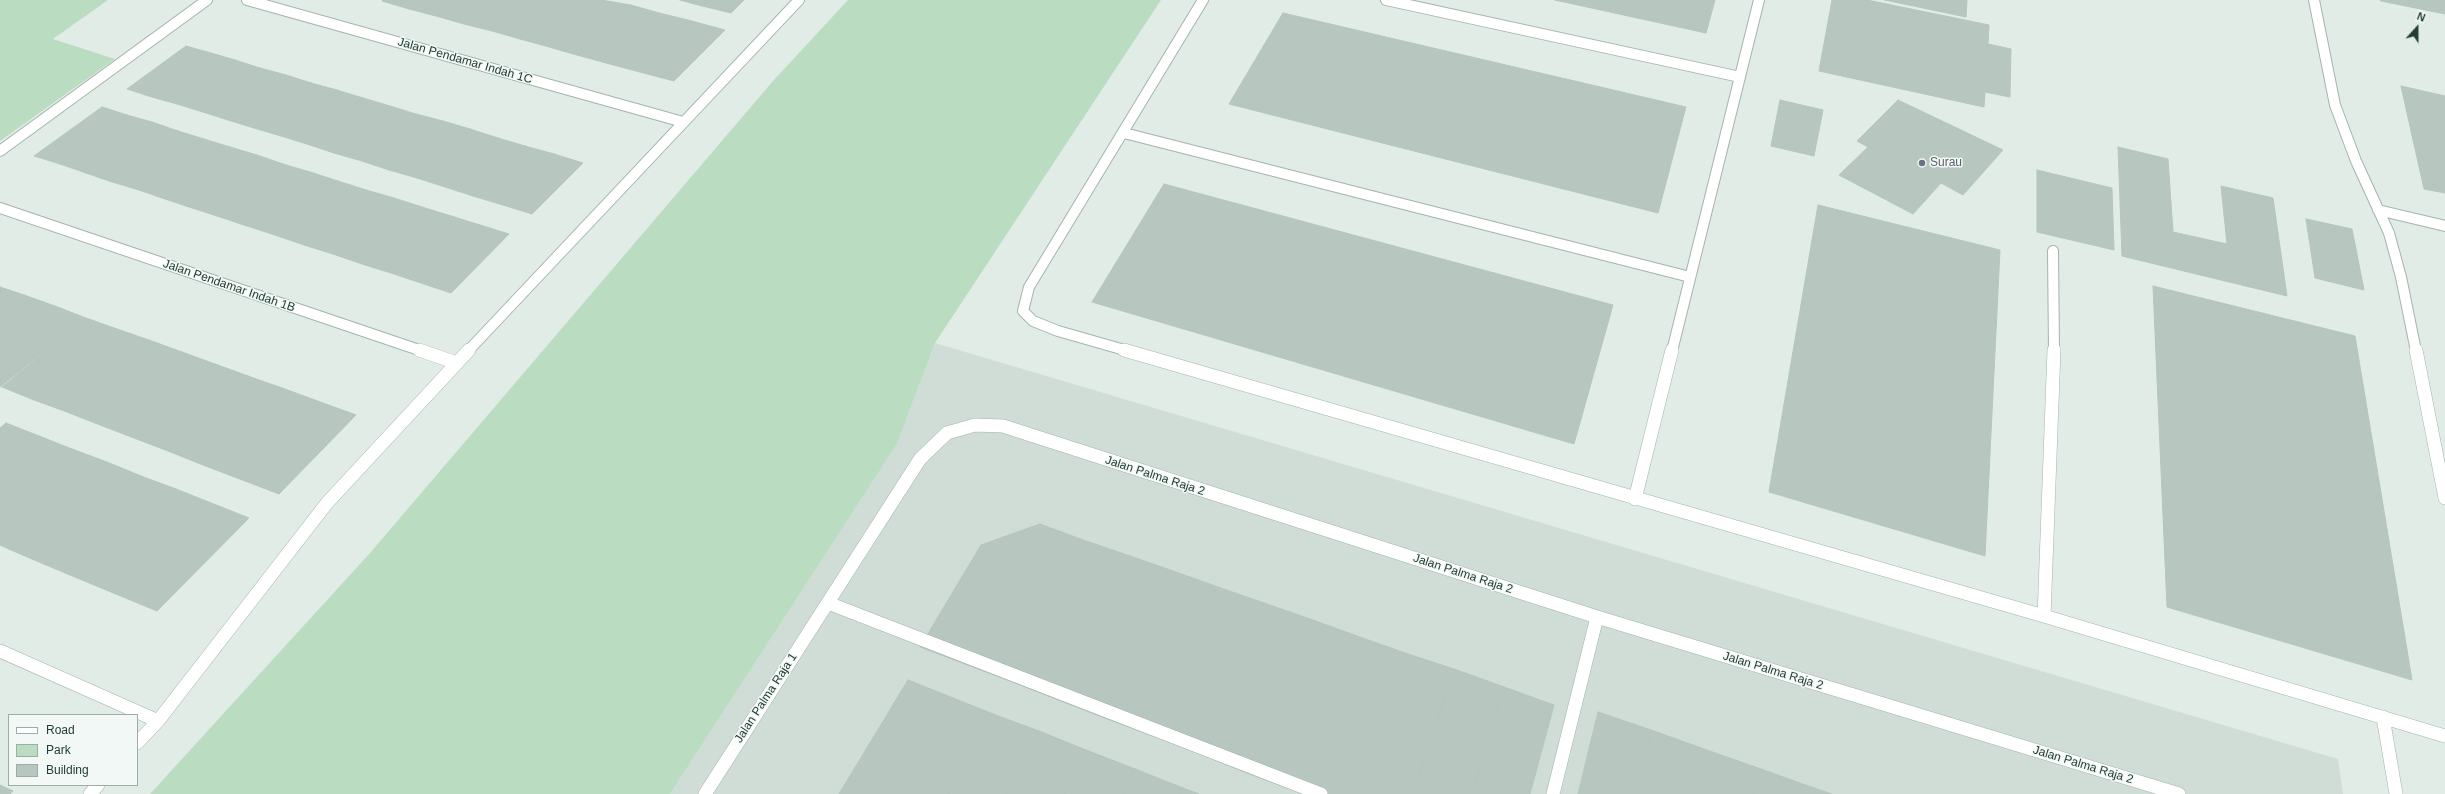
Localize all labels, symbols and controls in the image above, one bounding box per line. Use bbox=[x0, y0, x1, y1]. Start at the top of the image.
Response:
north arrow bbox=[2397, 8, 2437, 48]
text: N bbox=[2415, 10, 2427, 24]
street label: Jalan Pendamar Indah 1C bbox=[396, 35, 534, 87]
place label: Surau bbox=[1930, 156, 1962, 170]
marker: Surau bbox=[1917, 158, 1927, 168]
street label: Jalan Pendamar Indah 1B bbox=[161, 257, 297, 315]
street label: Jalan Palma Raja 2 bbox=[1103, 453, 1207, 499]
street label: Jalan Palma Raja 2 bbox=[1411, 551, 1515, 597]
street label: Jalan Palma Raja 2 bbox=[1721, 649, 1825, 693]
street label: Jalan Palma Raja 1 bbox=[732, 650, 800, 746]
legend bbox=[8, 714, 138, 786]
text: Road bbox=[46, 723, 75, 737]
text: Park bbox=[46, 743, 71, 757]
street label: Jalan Palma Raja 2 bbox=[2031, 743, 2135, 787]
text: Building bbox=[46, 763, 89, 777]

